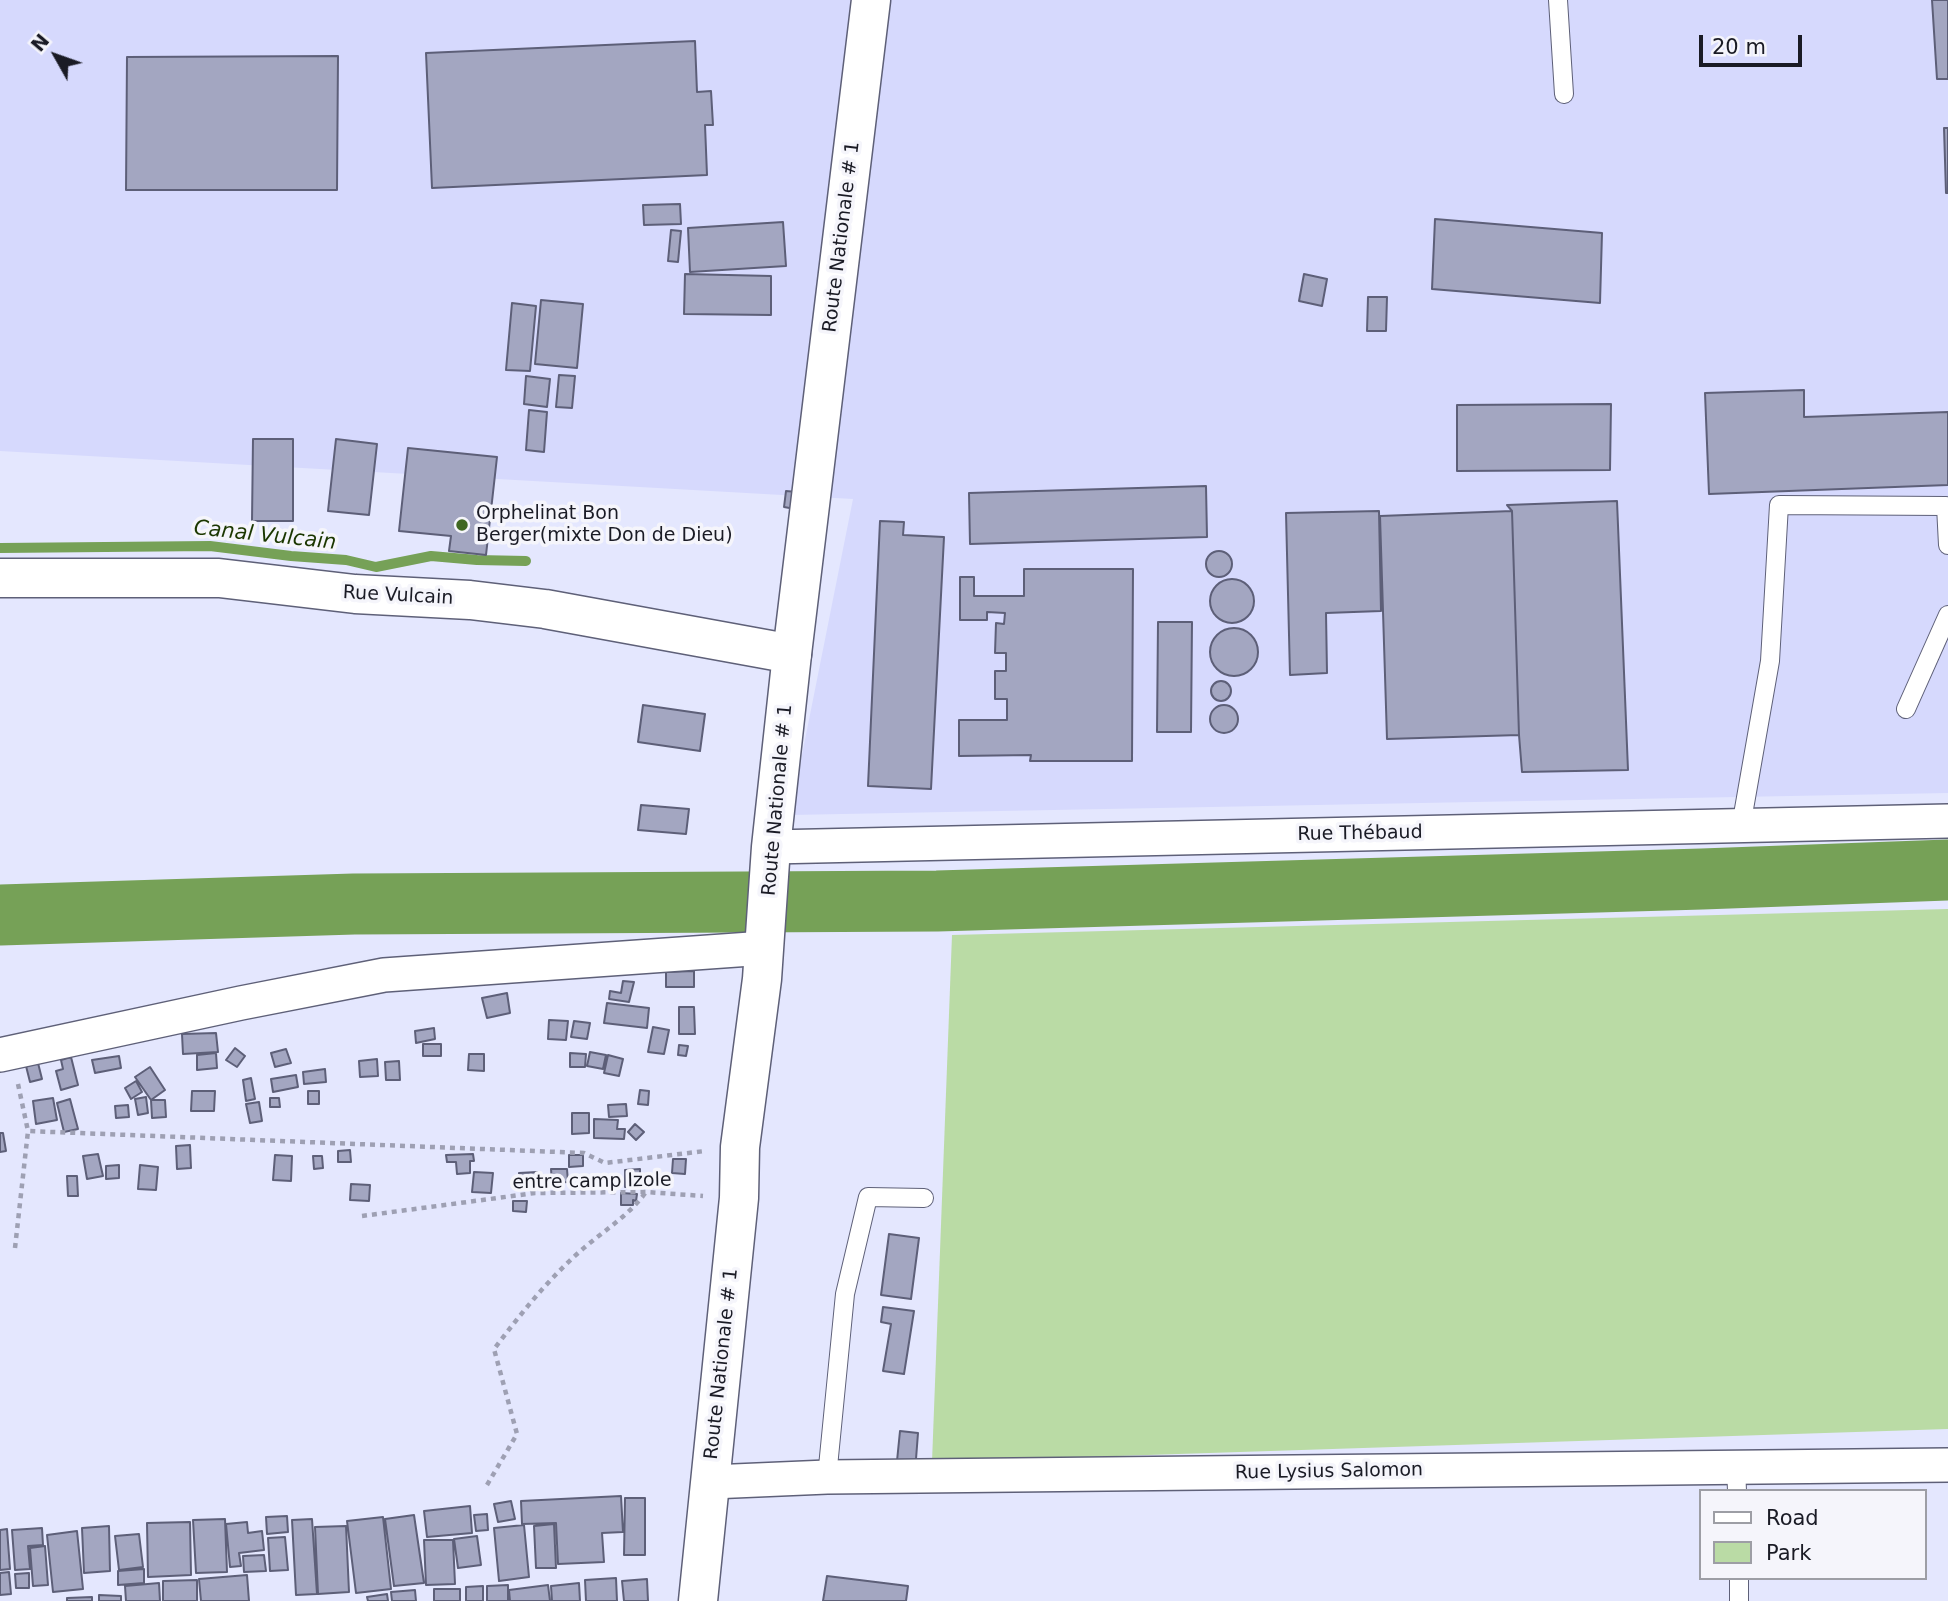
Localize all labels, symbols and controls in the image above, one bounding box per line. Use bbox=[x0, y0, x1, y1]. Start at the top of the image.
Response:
north arrow bbox=[21, 21, 91, 91]
scale bar bbox=[1703, 21, 1806, 65]
text: N bbox=[26, 29, 53, 56]
text: 20 m bbox=[1712, 35, 1766, 59]
street label: Route Nationale # 1 bbox=[819, 140, 865, 334]
place label: Orphelinat Bon Berger(mixte Don de Dieu) bbox=[476, 503, 733, 547]
water label: Canal Vulcain bbox=[193, 516, 337, 556]
marker: Orphelinat Bon Berger(mixte Don de Dieu) bbox=[454, 517, 470, 533]
street label: Rue Vulcain bbox=[342, 582, 454, 610]
street label: Route Nationale # 1 bbox=[758, 703, 798, 897]
street label: Rue Thébaud bbox=[1297, 822, 1423, 846]
street label: entre camp Izole bbox=[512, 1169, 672, 1195]
street label: Route Nationale # 1 bbox=[701, 1267, 743, 1461]
street label: Rue Lysius Salomon bbox=[1235, 1459, 1423, 1485]
legend bbox=[1700, 1489, 1927, 1580]
text: Road bbox=[1766, 1506, 1819, 1530]
text: Park bbox=[1766, 1541, 1811, 1565]

